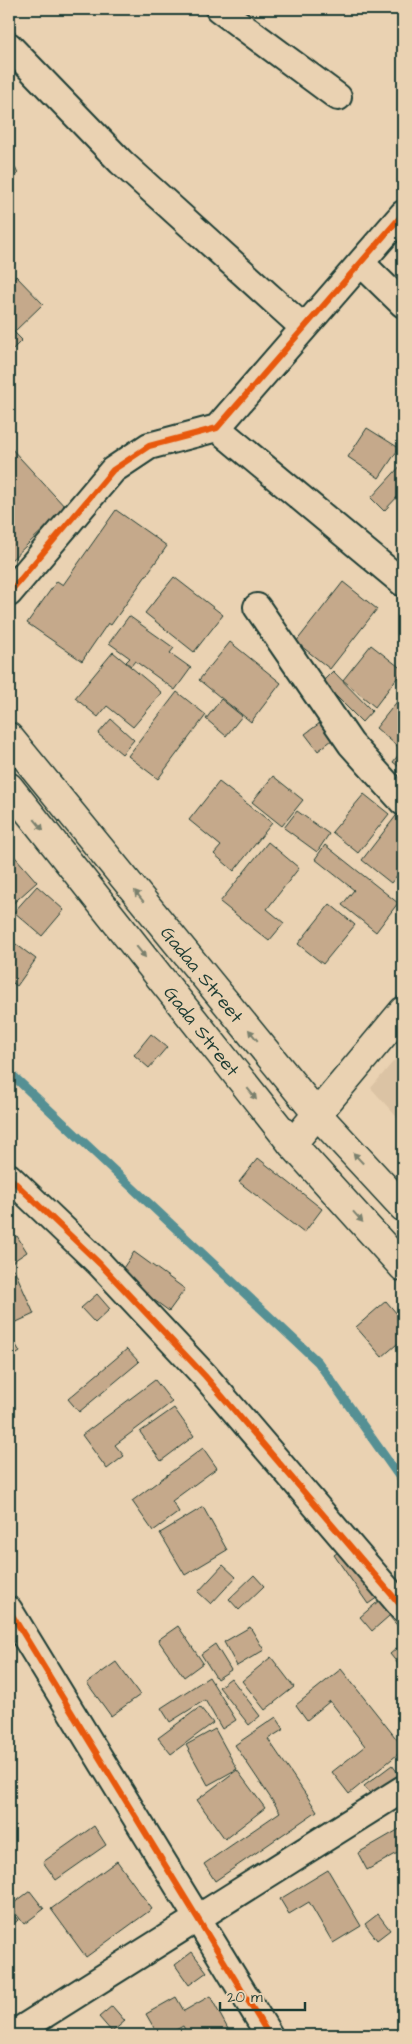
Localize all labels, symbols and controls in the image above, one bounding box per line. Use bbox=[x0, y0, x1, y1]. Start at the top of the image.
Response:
one-way arrow bbox=[34, 819, 45, 832]
one-way arrow bbox=[133, 889, 144, 902]
street label: Gadaa Street bbox=[154, 921, 249, 1029]
one-way arrow bbox=[135, 946, 146, 959]
street label: Gada Street bbox=[157, 981, 245, 1083]
one-way arrow bbox=[247, 1029, 258, 1042]
one-way arrow bbox=[247, 1087, 258, 1100]
one-way arrow bbox=[353, 1152, 364, 1165]
one-way arrow bbox=[352, 1210, 364, 1222]
scale bar bbox=[220, 1979, 304, 2011]
text: 20 m bbox=[227, 1987, 263, 2008]

